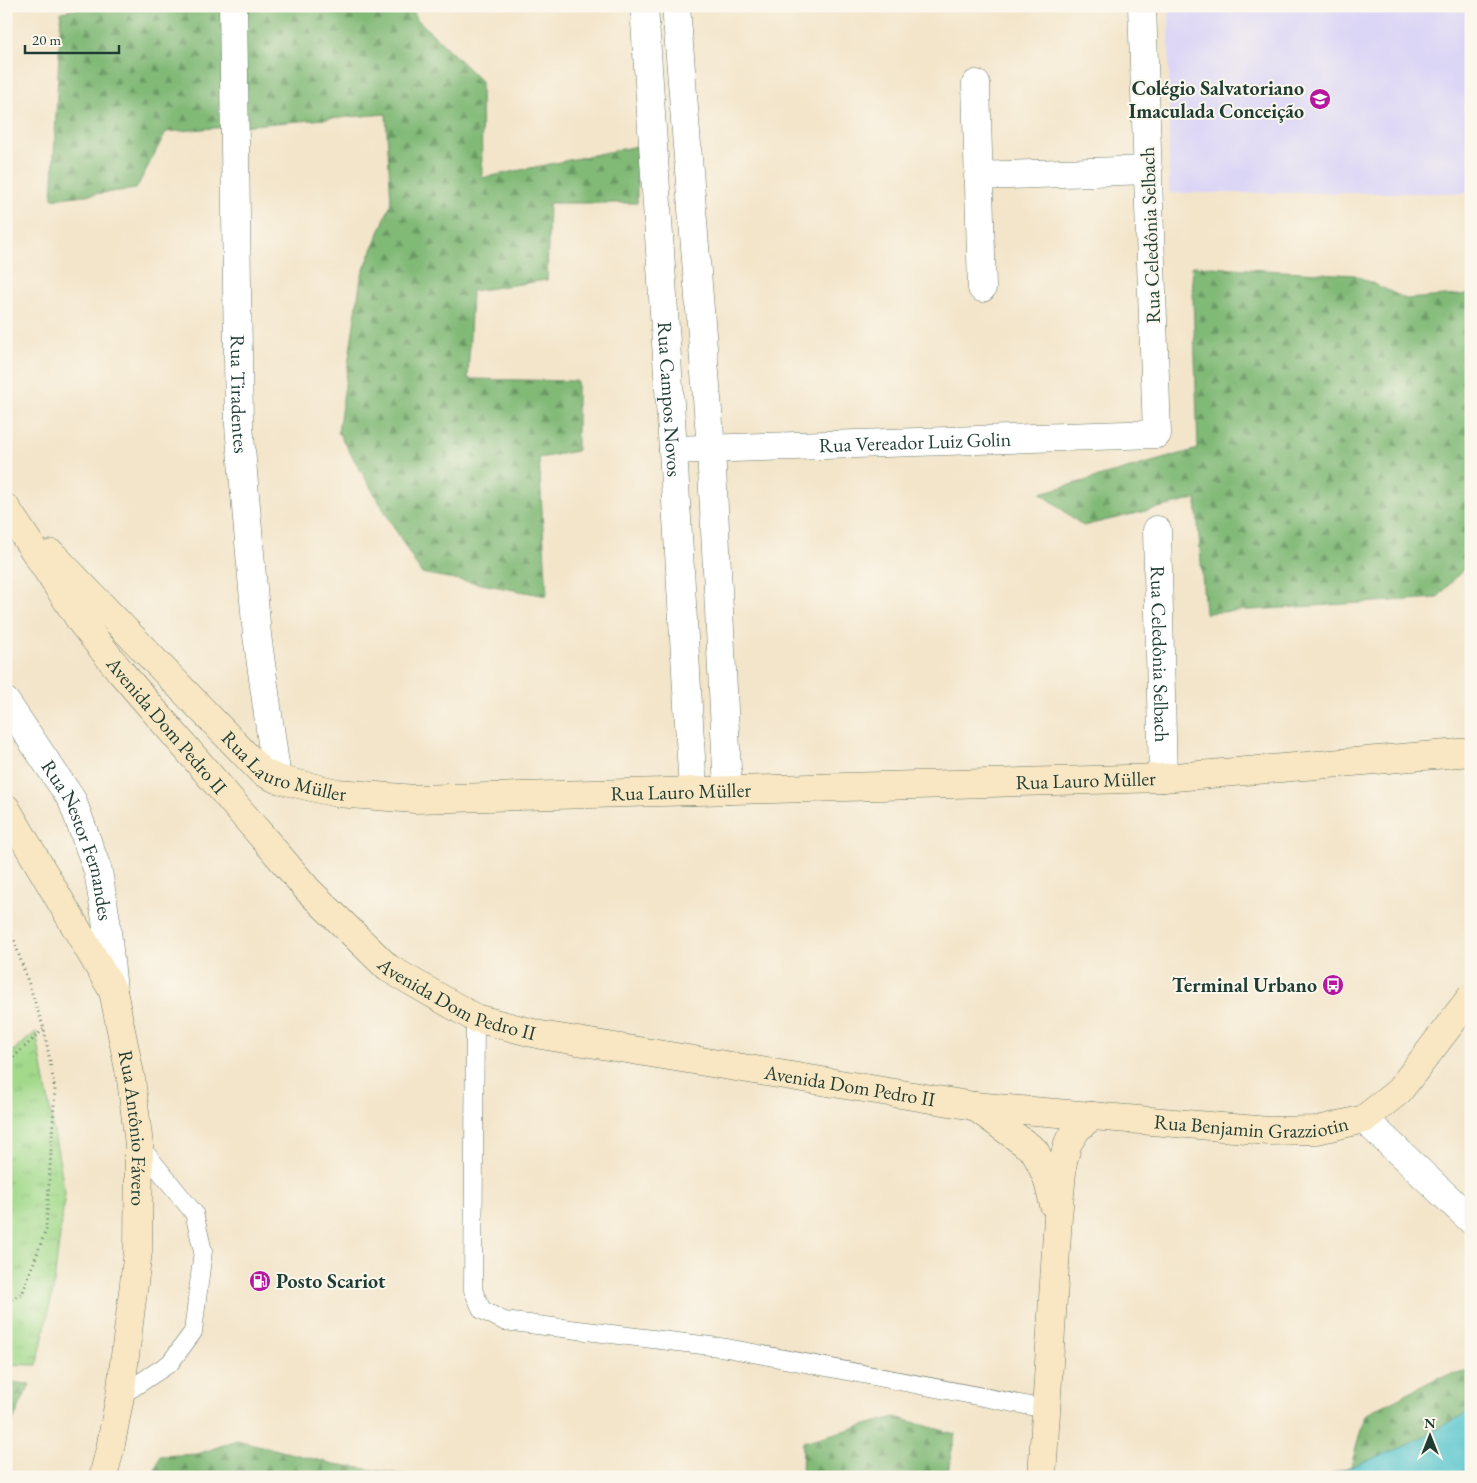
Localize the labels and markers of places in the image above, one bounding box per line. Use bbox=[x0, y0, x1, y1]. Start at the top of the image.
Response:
place label: Colégio Salvatoriano Imaculada Conceição bbox=[1129, 75, 1304, 124]
school or university icon: Colégio Salvatoriano Imaculada Conceição bbox=[1308, 87, 1332, 111]
place label: Terminal Urbano bbox=[1172, 972, 1317, 998]
bus stop icon: Terminal Urbano bbox=[1321, 973, 1345, 997]
place label: Posto Scariot bbox=[276, 1268, 386, 1294]
fuel station icon: Posto Scariot bbox=[248, 1269, 272, 1293]

